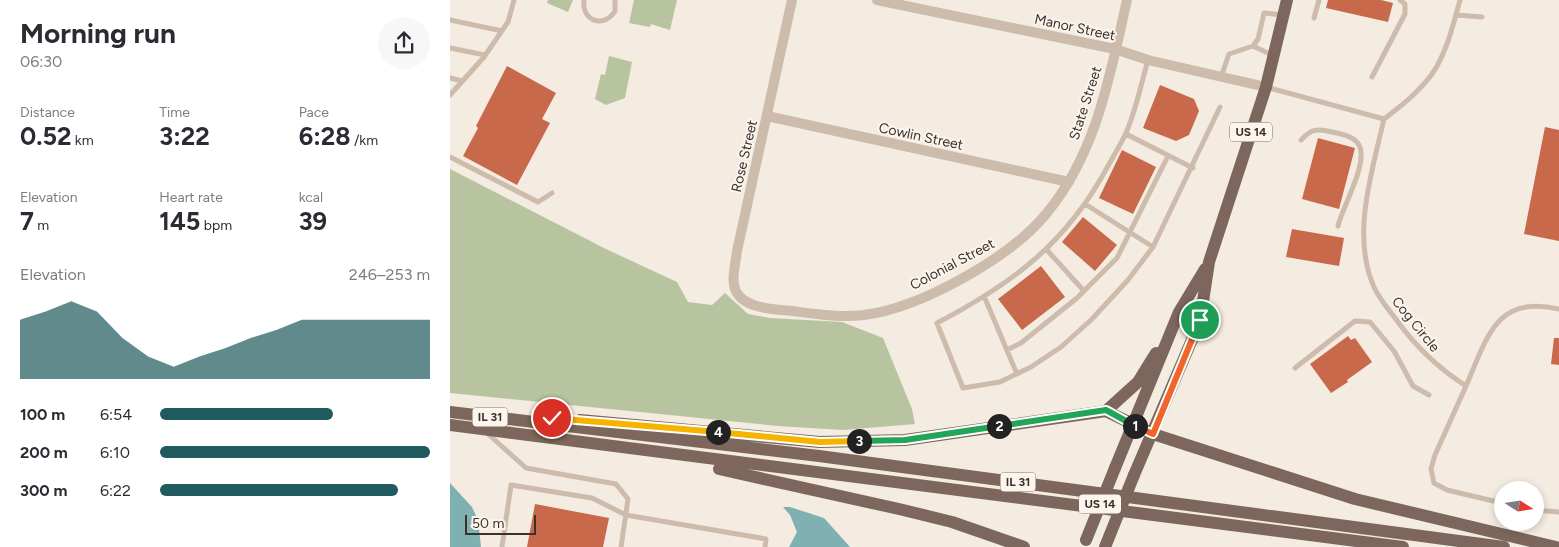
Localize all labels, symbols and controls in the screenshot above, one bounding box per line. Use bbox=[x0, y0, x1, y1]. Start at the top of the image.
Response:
street label: Manor Street bbox=[1033, 11, 1117, 44]
text: Morning run bbox=[20, 16, 176, 50]
button: share bbox=[378, 17, 430, 69]
text: 06:30 bbox=[20, 52, 62, 71]
street label: State Street bbox=[1066, 64, 1105, 142]
text: Distance bbox=[20, 104, 75, 121]
text: Time bbox=[159, 104, 190, 121]
text: Pace bbox=[299, 104, 329, 121]
street label: Rose Street bbox=[728, 118, 761, 194]
street label: Cowlin Street bbox=[877, 119, 965, 154]
text: 0.52 bbox=[20, 121, 71, 151]
text: 3:22 bbox=[159, 121, 210, 151]
text: 6:28 bbox=[299, 121, 350, 151]
road number: US 14 bbox=[1230, 122, 1272, 142]
text: km bbox=[71, 132, 94, 149]
text: /km bbox=[350, 132, 378, 149]
text: Elevation bbox=[20, 189, 78, 206]
text: Heart rate bbox=[159, 189, 223, 206]
text: kcal bbox=[299, 189, 323, 206]
text: 7 bbox=[20, 206, 34, 236]
text: 145 bbox=[159, 206, 200, 236]
text: 39 bbox=[299, 206, 327, 236]
text: m bbox=[34, 217, 49, 234]
text: bpm bbox=[200, 217, 232, 234]
street label: Colonial Street bbox=[907, 235, 997, 294]
text: Elevation bbox=[20, 265, 86, 284]
text: 246–253 m bbox=[349, 265, 430, 284]
street label: Cog Circle bbox=[1388, 293, 1443, 356]
pin bbox=[1179, 299, 1221, 341]
icon: arrive bbox=[1186, 306, 1214, 334]
pin bbox=[531, 397, 573, 439]
icon: check bbox=[538, 404, 566, 432]
text: 100 m bbox=[20, 405, 65, 424]
text: 6:54 bbox=[100, 405, 132, 424]
road number: IL 31 bbox=[472, 408, 508, 427]
pin: 2 bbox=[986, 414, 1012, 438]
pin: 1 bbox=[1122, 414, 1148, 438]
text: 2 bbox=[995, 418, 1004, 435]
text: 1 bbox=[1133, 418, 1138, 435]
pin: 4 bbox=[706, 420, 730, 444]
text: 4 bbox=[714, 424, 723, 441]
pin: 3 bbox=[846, 428, 872, 454]
text: 3 bbox=[856, 433, 863, 450]
text: 200 m bbox=[20, 443, 68, 462]
text: 6:10 bbox=[100, 443, 130, 462]
road number: IL 31 bbox=[1000, 472, 1036, 492]
text: 300 m bbox=[20, 481, 67, 500]
text: 6:22 bbox=[100, 481, 131, 500]
north arrow bbox=[1494, 481, 1544, 531]
map controls bbox=[1494, 481, 1544, 531]
road number: US 14 bbox=[1079, 494, 1121, 514]
scale bar bbox=[465, 512, 536, 535]
text: 50 m bbox=[472, 515, 504, 532]

